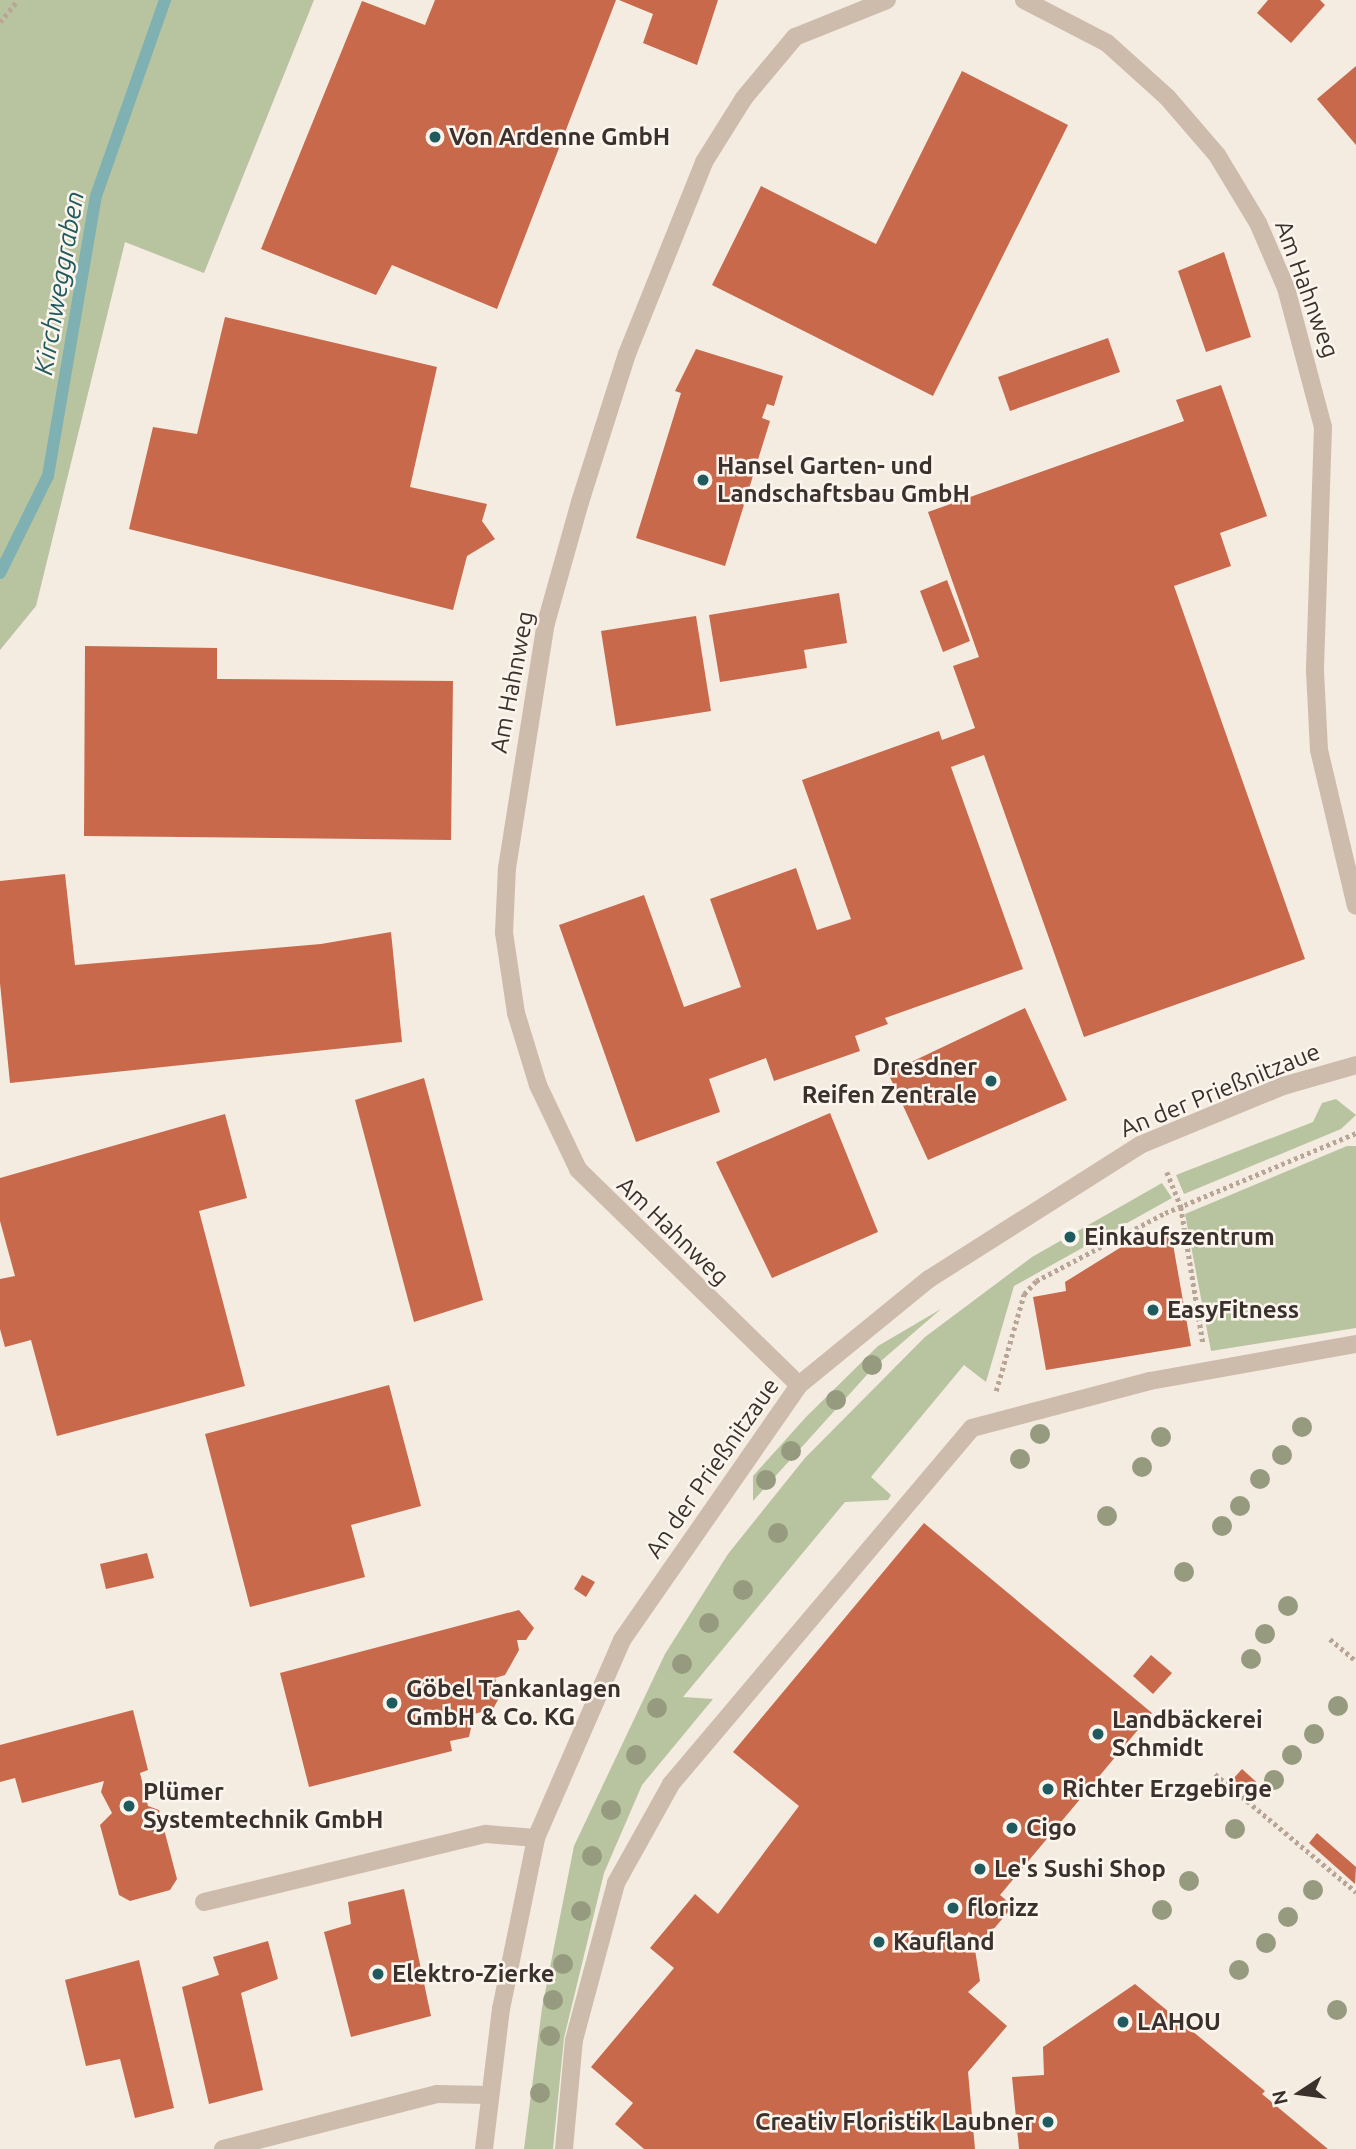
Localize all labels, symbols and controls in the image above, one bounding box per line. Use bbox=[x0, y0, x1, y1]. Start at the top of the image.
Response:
place label: Von Ardenne GmbH bbox=[449, 123, 670, 151]
marker: Von Ardenne GmbH bbox=[427, 129, 443, 145]
water label: Kirchweggraben bbox=[27, 189, 91, 377]
street label: Am Hahnweg bbox=[1269, 216, 1345, 362]
place label: Hansel Garten- und Landschaftsbau GmbH bbox=[717, 452, 970, 508]
marker: Hansel Garten- und Landschaftsbau GmbH bbox=[695, 472, 711, 488]
street label: Am Hahnweg bbox=[484, 609, 540, 755]
street label: An der Prießnitzaue bbox=[1116, 1037, 1324, 1143]
place label: Dresdner Reifen Zentrale bbox=[802, 1053, 977, 1109]
marker: Dresdner Reifen Zentrale bbox=[983, 1073, 999, 1089]
street label: Am Hahnweg bbox=[611, 1171, 735, 1291]
place label: Einkaufszentrum bbox=[1084, 1223, 1275, 1251]
marker: Einkaufszentrum bbox=[1062, 1229, 1078, 1245]
place label: EasyFitness bbox=[1167, 1296, 1299, 1324]
marker: EasyFitness bbox=[1145, 1302, 1161, 1318]
street label: An der Prießnitzaue bbox=[639, 1373, 785, 1563]
place label: Göbel Tankanlagen GmbH & Co. KG bbox=[406, 1675, 621, 1731]
marker: Göbel Tankanlagen GmbH & Co. KG bbox=[384, 1695, 400, 1711]
place label: Landbäckerei Schmidt bbox=[1112, 1706, 1263, 1762]
marker: Landbäckerei Schmidt bbox=[1090, 1726, 1106, 1742]
place label: Richter Erzgebirge bbox=[1062, 1775, 1272, 1803]
place label: Plümer Systemtechnik GmbH bbox=[143, 1778, 383, 1834]
marker: Richter Erzgebirge bbox=[1040, 1781, 1056, 1797]
marker: Plümer Systemtechnik GmbH bbox=[121, 1798, 137, 1814]
place label: Cigo bbox=[1026, 1814, 1077, 1842]
marker: Cigo bbox=[1004, 1820, 1020, 1836]
place label: Le's Sushi Shop bbox=[994, 1855, 1166, 1883]
marker: Le's Sushi Shop bbox=[972, 1861, 988, 1877]
place label: florizz bbox=[967, 1894, 1039, 1922]
marker: florizz bbox=[945, 1900, 961, 1916]
place label: Kaufland bbox=[893, 1928, 995, 1956]
marker: Kaufland bbox=[871, 1934, 887, 1950]
place label: Elektro-Zierke bbox=[392, 1960, 555, 1988]
marker: Elektro-Zierke bbox=[370, 1966, 386, 1982]
place label: LAHOU bbox=[1137, 2008, 1221, 2036]
marker: LAHOU bbox=[1115, 2014, 1131, 2030]
north arrow bbox=[1265, 2058, 1335, 2128]
text: N bbox=[1267, 2088, 1292, 2107]
place label: Creativ Floristik Laubner bbox=[755, 2108, 1034, 2136]
marker: Creativ Floristik Laubner bbox=[1040, 2114, 1056, 2130]

